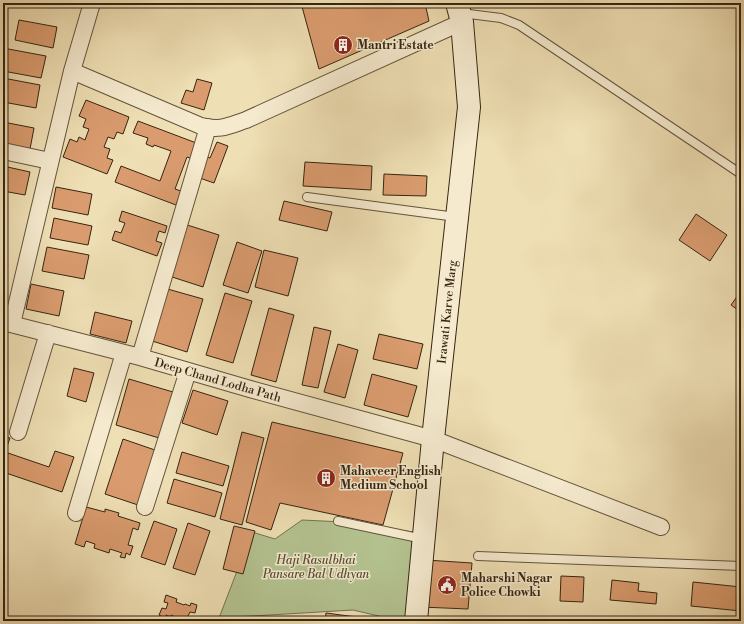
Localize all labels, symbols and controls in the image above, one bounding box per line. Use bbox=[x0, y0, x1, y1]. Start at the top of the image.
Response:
building icon: Mantri Estate bbox=[332, 34, 354, 56]
place label: Mantri Estate bbox=[357, 38, 434, 53]
street label: Irawati Karve Marg bbox=[435, 259, 460, 365]
street label: Deep Chand Lodha Path bbox=[153, 355, 283, 406]
place label: Mahaveer English Medium School bbox=[340, 464, 442, 493]
building icon: Mahaveer English Medium School bbox=[315, 467, 337, 489]
park label: Haji Rasulbhai Pansare Bal Udhyan bbox=[262, 553, 370, 582]
place label: Maharshi Nagar Police Chowki bbox=[461, 571, 552, 600]
public building icon: Maharshi Nagar Police Chowki bbox=[436, 574, 458, 596]

